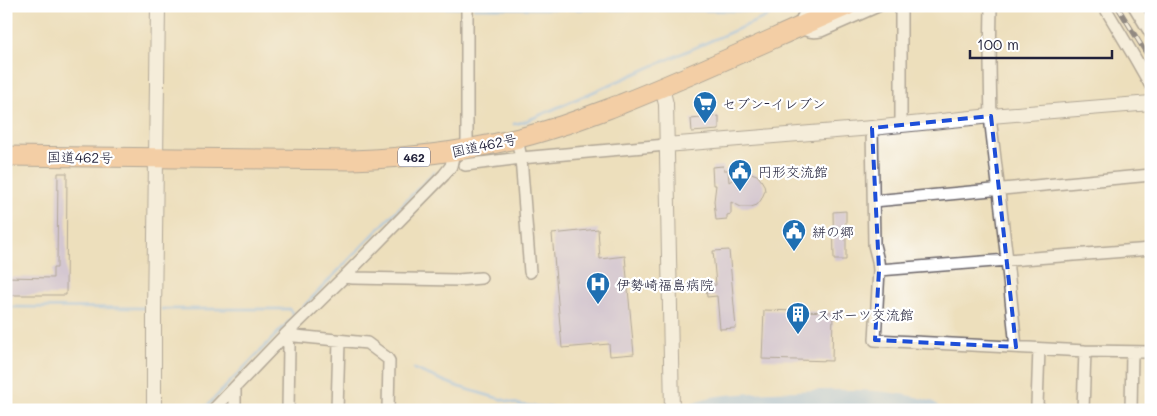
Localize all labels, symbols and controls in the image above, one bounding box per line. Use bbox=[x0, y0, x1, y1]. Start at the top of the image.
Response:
scale bar bbox=[970, 28, 1112, 60]
text: 100 m bbox=[977, 34, 1019, 54]
supermarket icon: セブン-イレブン bbox=[692, 90, 718, 124]
place label: セブン-イレブン bbox=[722, 94, 826, 113]
street label: 国道462号 bbox=[450, 129, 518, 161]
street label: 国道462号 bbox=[47, 147, 113, 167]
road number: 462 bbox=[398, 148, 430, 166]
public building icon: 円形交流館 bbox=[727, 158, 753, 192]
place label: 円形交流館 bbox=[758, 162, 828, 181]
public building icon: 絣の郷 bbox=[781, 218, 807, 252]
place label: 絣の郷 bbox=[812, 222, 854, 241]
hospital icon: 伊勢崎福島病院 bbox=[585, 271, 611, 305]
place label: 伊勢崎福島病院 bbox=[616, 275, 714, 294]
building icon: スポーツ交流館 bbox=[785, 301, 811, 335]
place label: スポーツ交流館 bbox=[816, 305, 914, 324]

